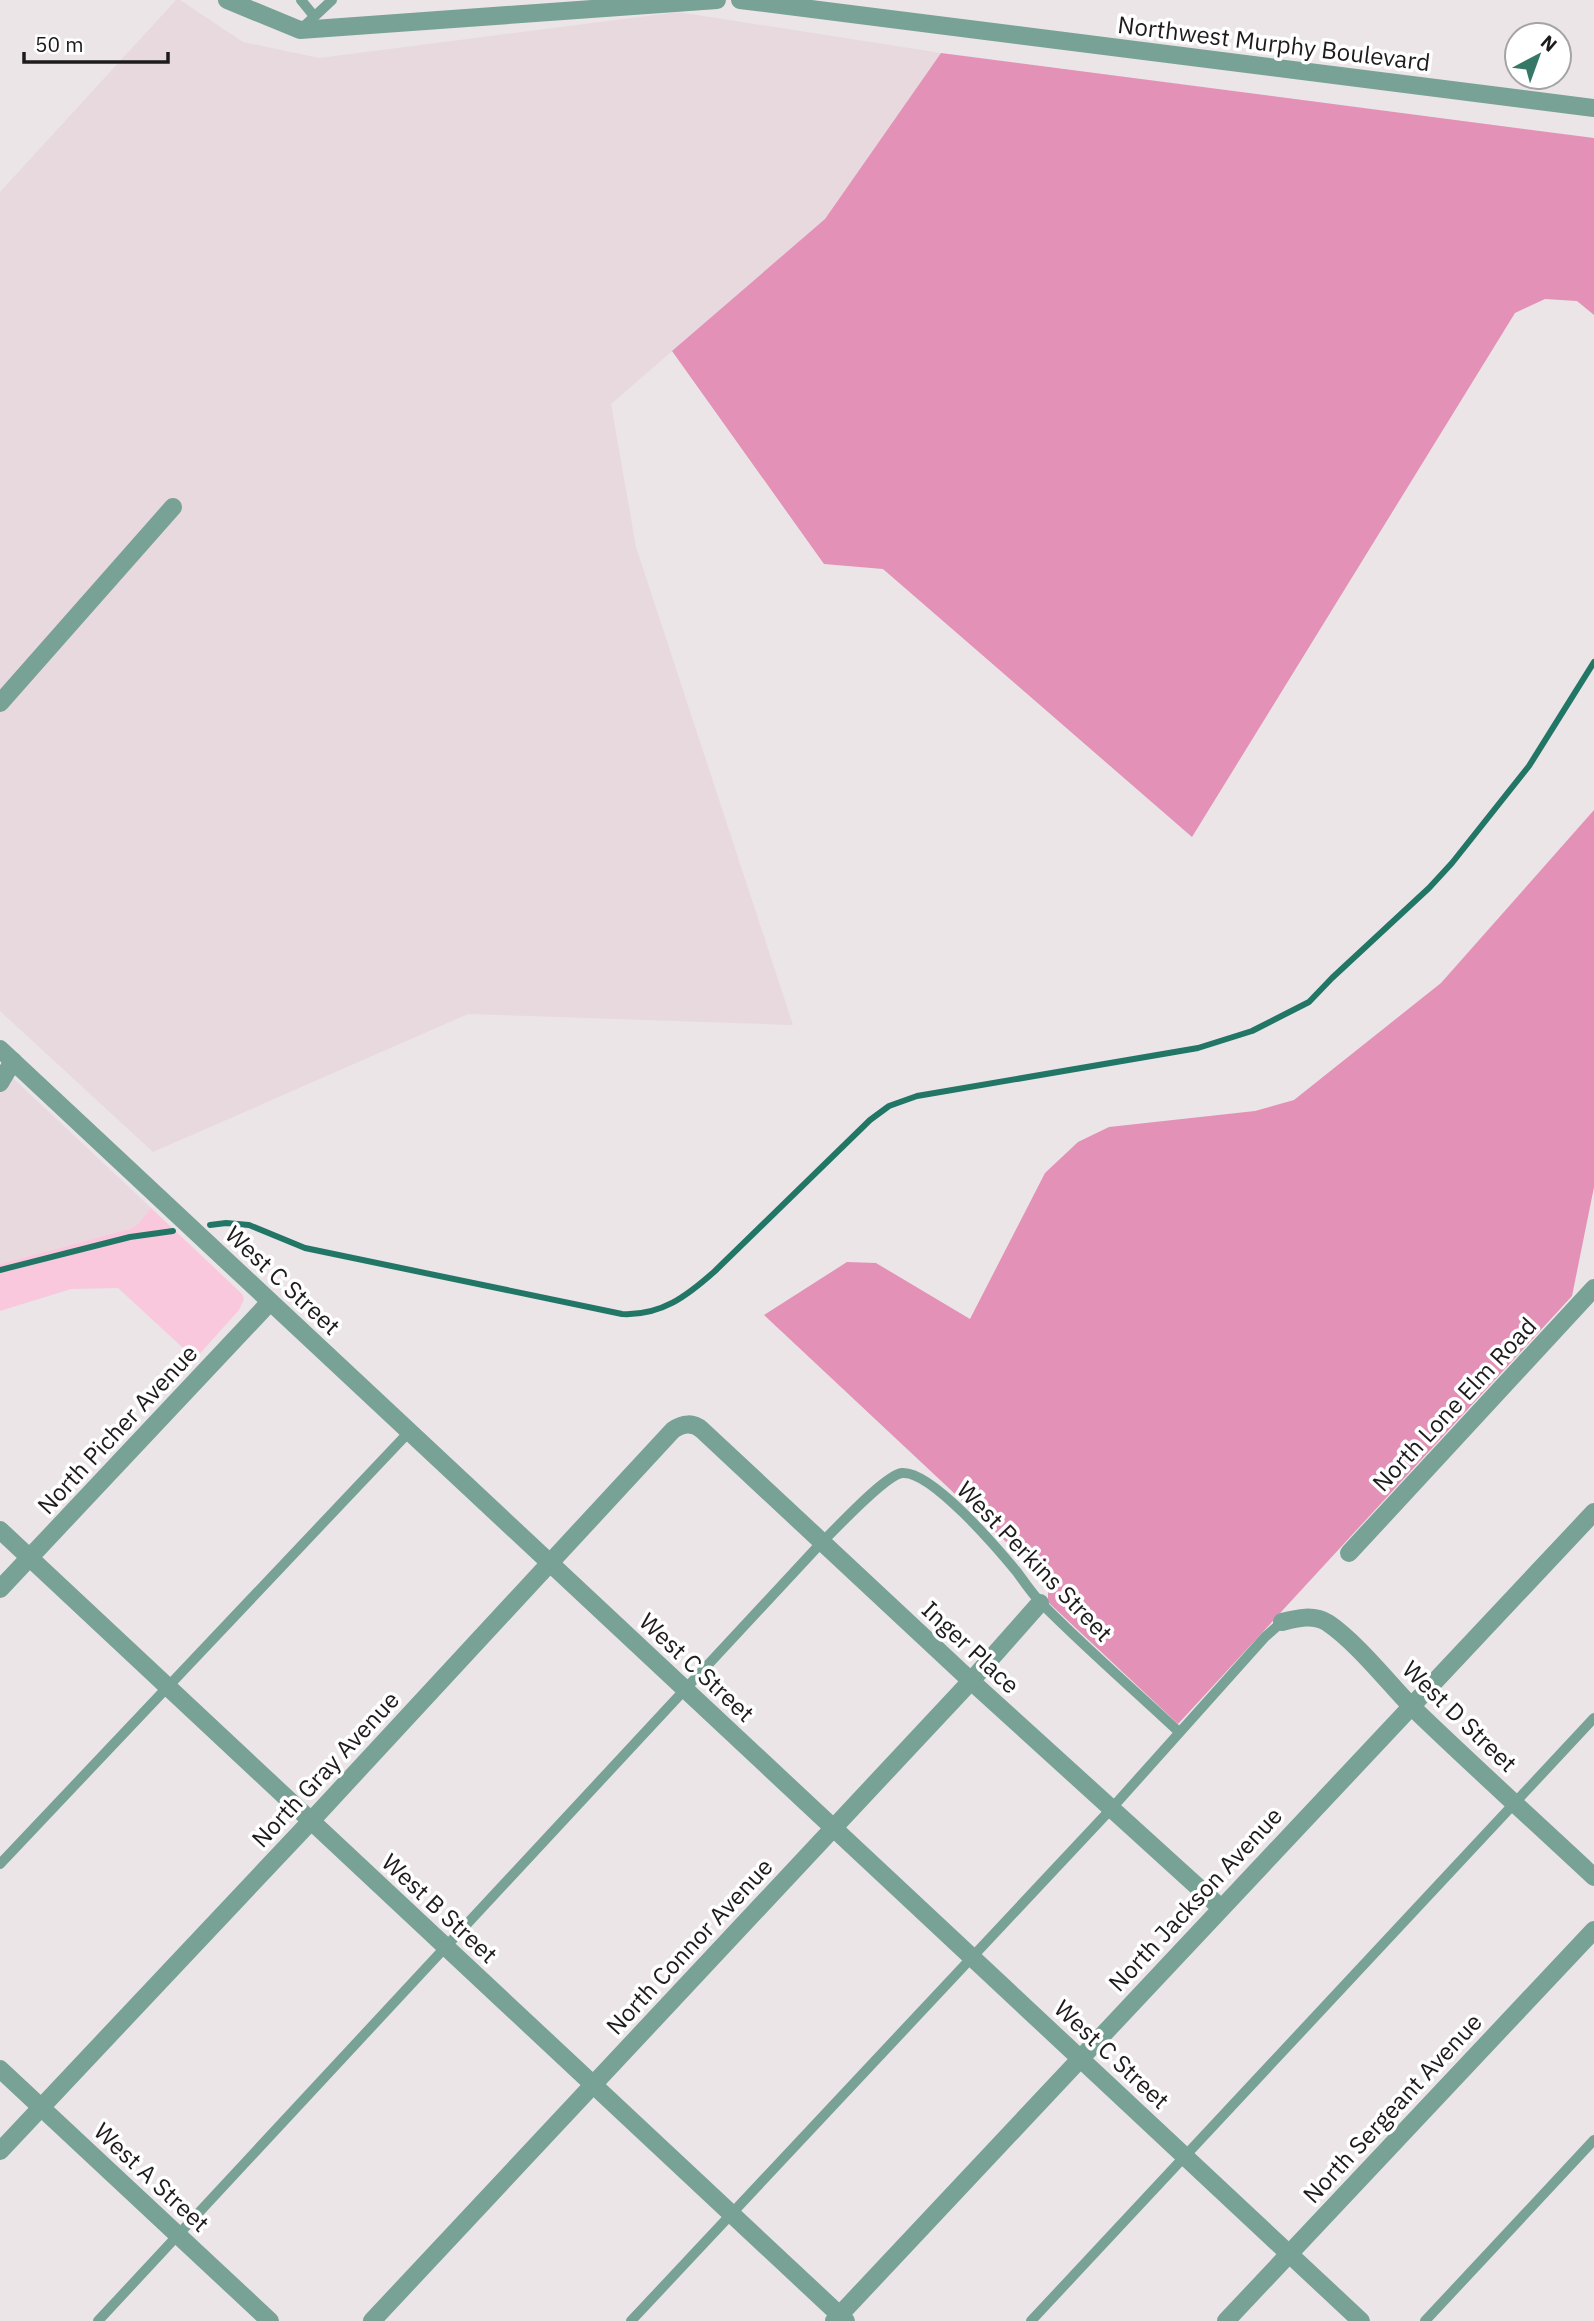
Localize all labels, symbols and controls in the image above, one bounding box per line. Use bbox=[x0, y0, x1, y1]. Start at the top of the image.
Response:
street label: Northwest Murphy Boulevard bbox=[1116, 8, 1432, 78]
scale bar bbox=[24, 21, 168, 65]
north arrow bbox=[1503, 21, 1573, 91]
text: 50 m bbox=[35, 30, 84, 58]
text: N bbox=[1536, 30, 1562, 57]
street label: West C Street bbox=[219, 1218, 347, 1342]
street label: North Lone Elm Road bbox=[1365, 1310, 1543, 1498]
street label: North Picher Avenue bbox=[30, 1337, 204, 1521]
street label: West Perkins Street bbox=[950, 1474, 1120, 1648]
street label: Inger Place bbox=[915, 1594, 1027, 1700]
street label: West C Street bbox=[633, 1605, 761, 1729]
street label: West D Street bbox=[1396, 1653, 1524, 1779]
street label: North Gray Avenue bbox=[244, 1684, 406, 1854]
street label: North Jackson Avenue bbox=[1101, 1800, 1289, 1998]
street label: West B Street bbox=[375, 1846, 505, 1970]
street label: North Connor Avenue bbox=[599, 1851, 779, 2041]
street label: West C Street bbox=[1048, 1992, 1176, 2116]
street label: North Sergeant Avenue bbox=[1295, 2006, 1489, 2210]
street label: West A Street bbox=[87, 2115, 217, 2239]

